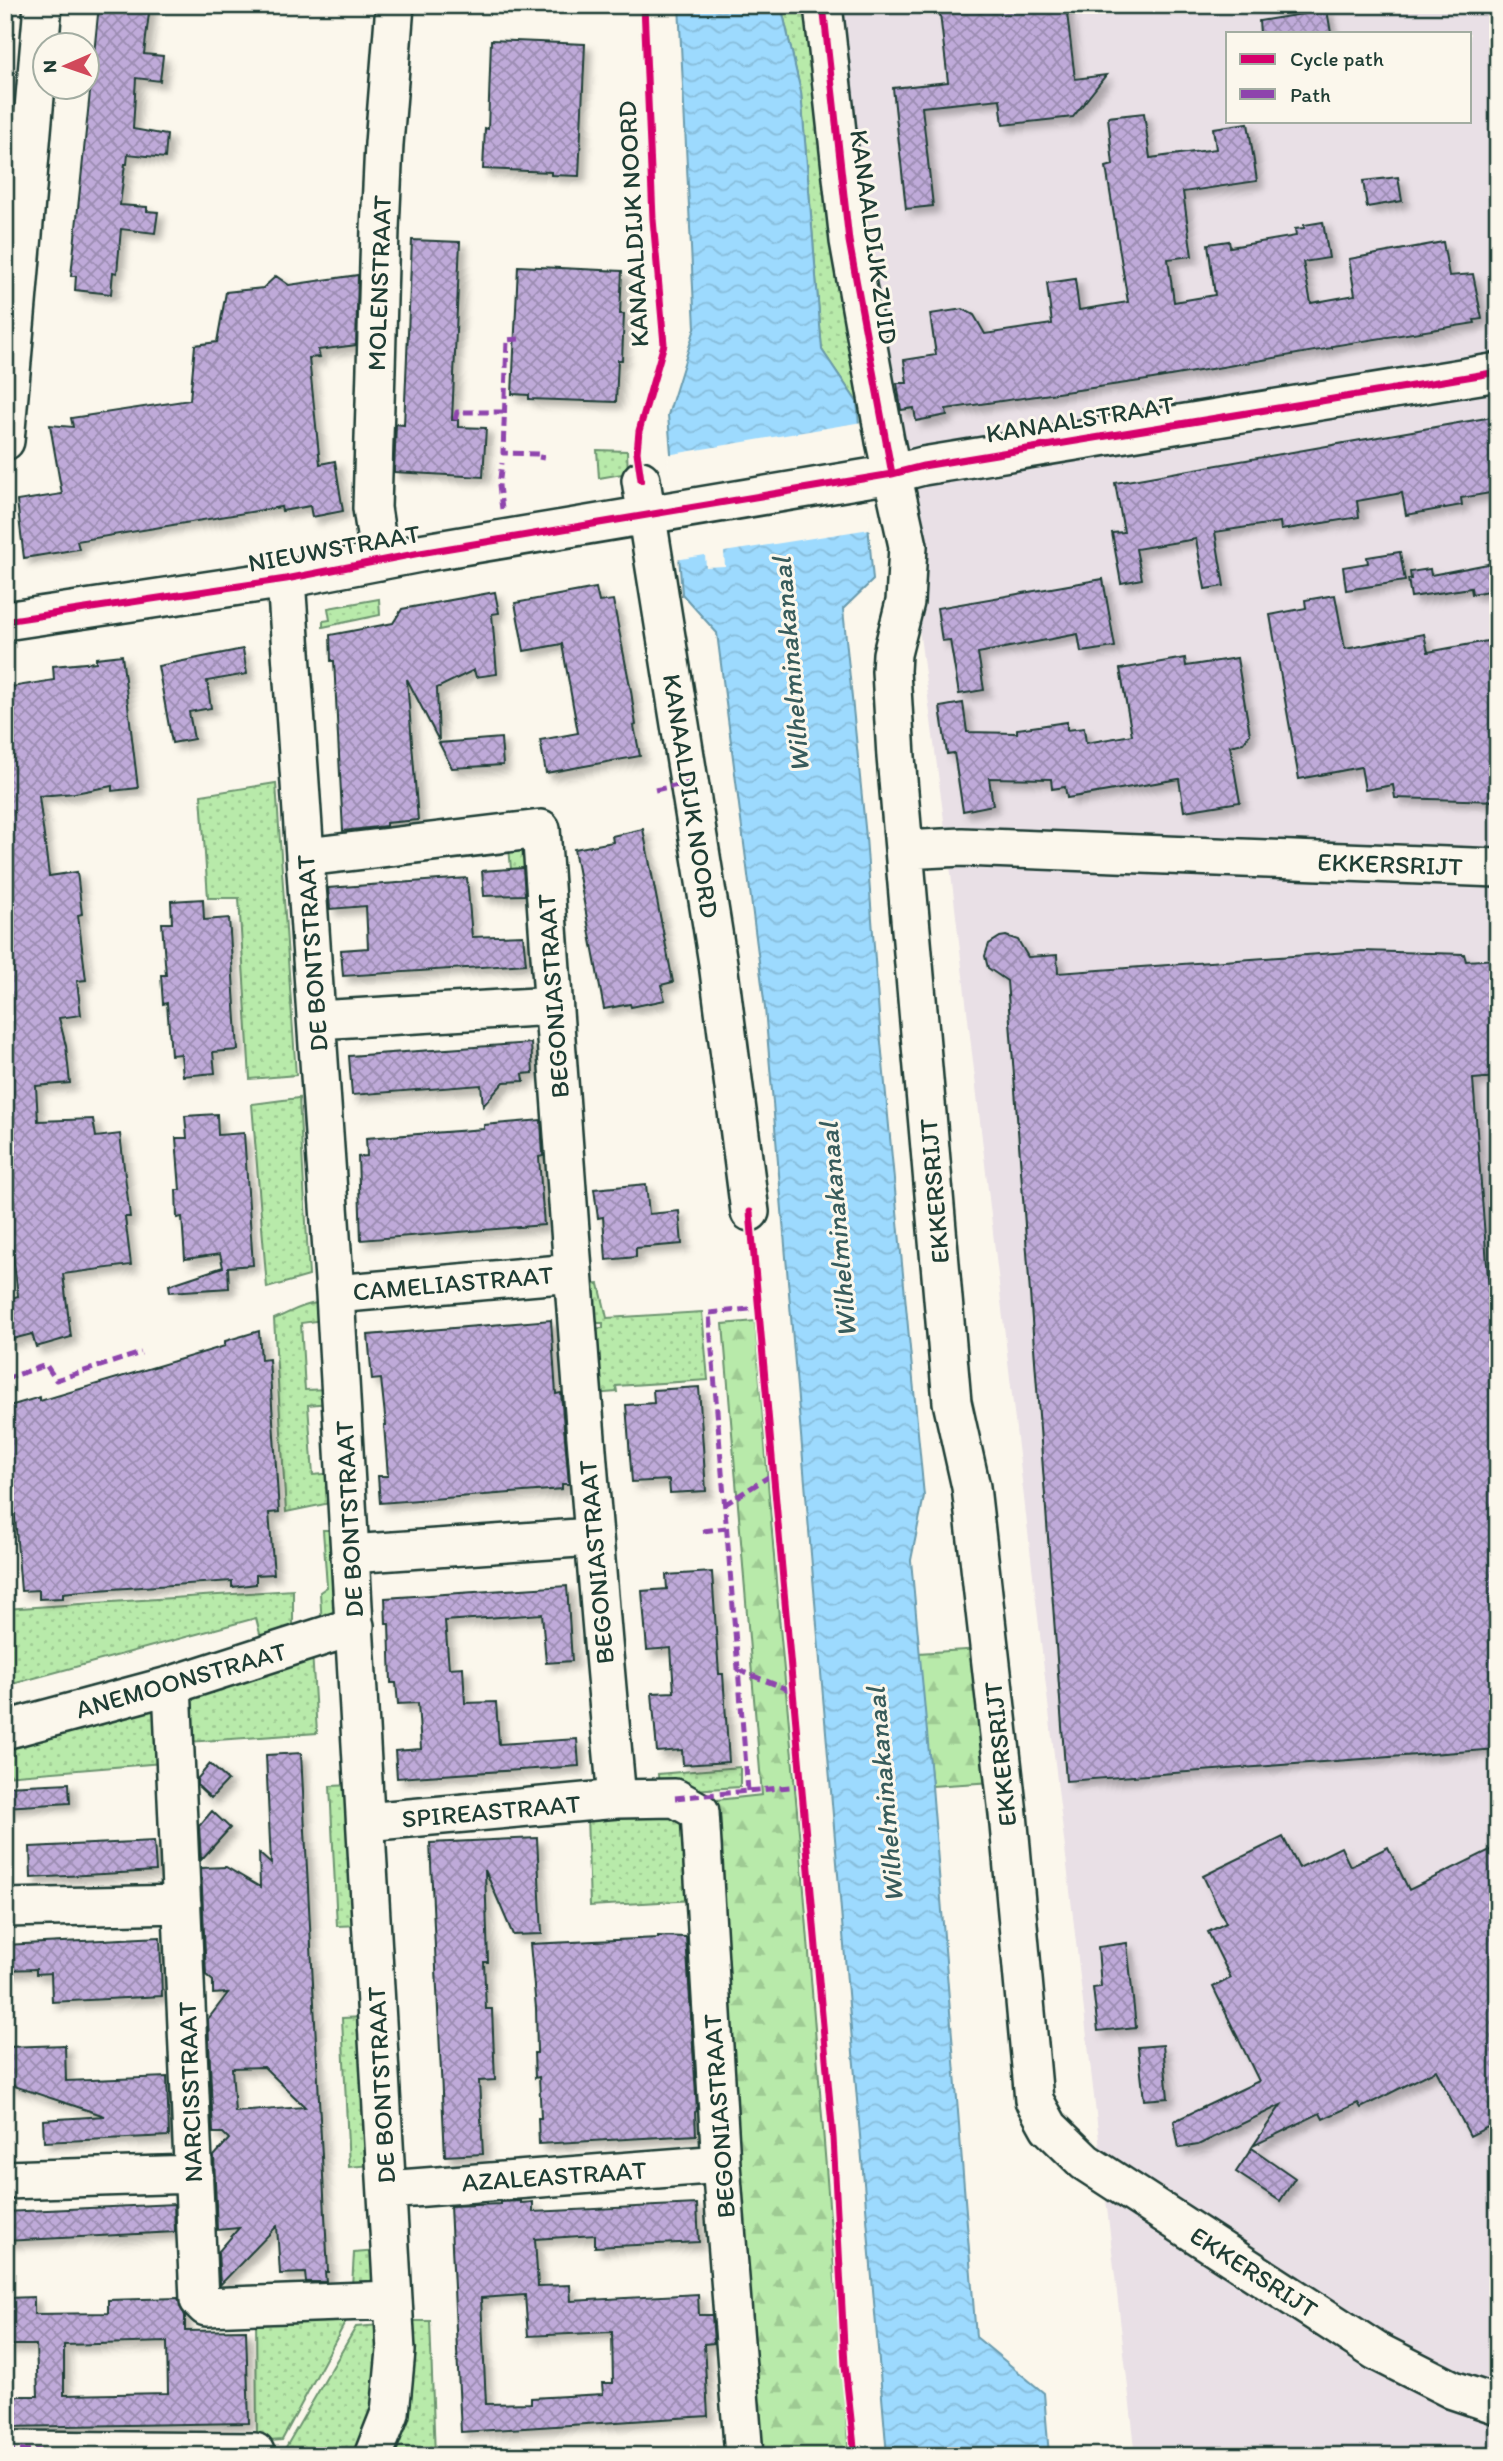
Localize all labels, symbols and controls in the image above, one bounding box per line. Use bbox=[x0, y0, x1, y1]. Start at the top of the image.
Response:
north arrow bbox=[32, 32, 102, 102]
legend bbox=[1226, 32, 1472, 122]
text: Cycle path bbox=[1290, 46, 1384, 71]
text: N bbox=[38, 60, 61, 73]
text: Path bbox=[1290, 82, 1331, 107]
street label: KANAALDIJK NOORD bbox=[611, 100, 655, 348]
street label: KANAALDIJK ZUID bbox=[843, 127, 905, 347]
street label: MOLENSTRAAT bbox=[360, 194, 398, 372]
street label: KANAALSTRAAT bbox=[984, 388, 1177, 450]
street label: NIEUWSTRAAT bbox=[245, 517, 423, 579]
water label: Wilhelminakanaal bbox=[763, 554, 816, 774]
street label: KANAALDIJK NOORD bbox=[656, 672, 726, 920]
street label: EKKERSRIJT bbox=[1317, 845, 1464, 883]
street label: DE BONTSTRAAT bbox=[289, 853, 335, 1053]
street label: BEGONIASTRAAT bbox=[530, 892, 576, 1099]
street label: EKKERSRIJT bbox=[912, 1117, 956, 1265]
water label: Wilhelminakanaal bbox=[810, 1119, 863, 1339]
street label: CAMELIASTRAAT bbox=[351, 1258, 555, 1308]
street label: DE BONTSTRAAT bbox=[328, 1419, 370, 1618]
street label: BEGONIASTRAAT bbox=[571, 1458, 621, 1665]
street label: ANEMOONSTRAAT bbox=[72, 1634, 291, 1725]
street label: EKKERSRIJT bbox=[976, 1680, 1024, 1828]
water label: Wilhelminakanaal bbox=[857, 1684, 910, 1904]
street label: SPIREASTRAAT bbox=[400, 1787, 582, 1835]
street label: DE BONTSTRAAT bbox=[360, 1985, 402, 2184]
street label: NARCISSTRAAT bbox=[171, 2001, 209, 2183]
street label: BEGONIASTRAAT bbox=[696, 2012, 742, 2219]
street label: AZALEASTRAAT bbox=[460, 2154, 648, 2198]
street label: EKKERSRIJT bbox=[1184, 2219, 1324, 2325]

